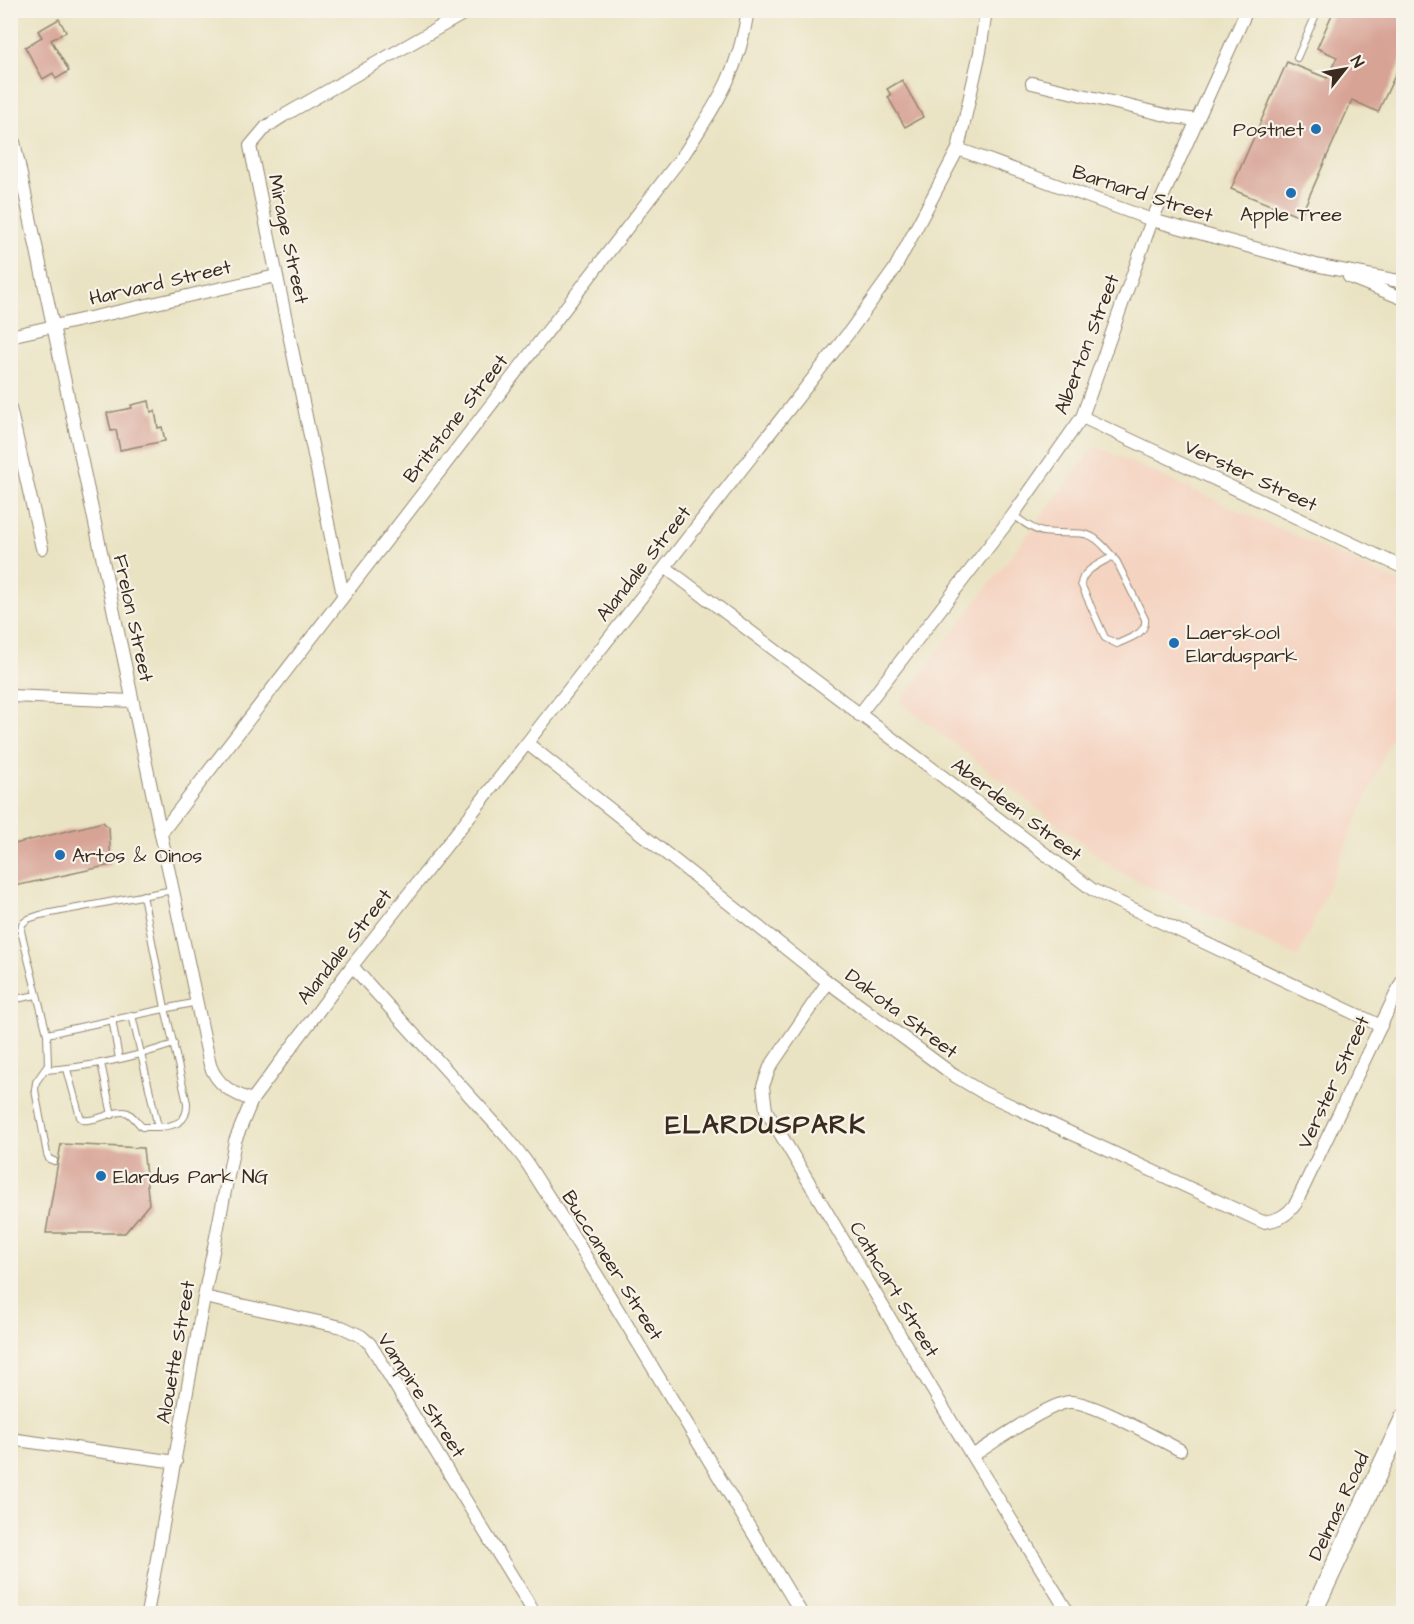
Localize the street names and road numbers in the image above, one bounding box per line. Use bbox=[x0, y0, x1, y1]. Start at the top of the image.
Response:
street label: Barnard Street bbox=[1069, 158, 1217, 230]
street label: Mirage Street bbox=[260, 172, 315, 307]
street label: Harvard Street bbox=[86, 253, 234, 313]
street label: Alberton Street bbox=[1047, 270, 1127, 419]
street label: Britstone Street bbox=[397, 348, 515, 489]
street label: Verster Street bbox=[1179, 433, 1322, 519]
street label: Alandale Street bbox=[590, 500, 698, 627]
street label: Frelon Street bbox=[106, 552, 160, 685]
street label: Aberdeen Street bbox=[945, 751, 1088, 868]
street label: Alandale Street bbox=[291, 883, 399, 1010]
street label: Dakota Street bbox=[839, 962, 964, 1065]
street label: Verster Street bbox=[1291, 1011, 1377, 1154]
street label: Buccaneer Street bbox=[555, 1185, 670, 1346]
street label: Cathcart Street bbox=[842, 1216, 946, 1363]
street label: Alouette Street bbox=[150, 1278, 202, 1426]
street label: Vampire Street bbox=[370, 1328, 472, 1464]
street label: Delmas Road bbox=[1302, 1448, 1376, 1565]

